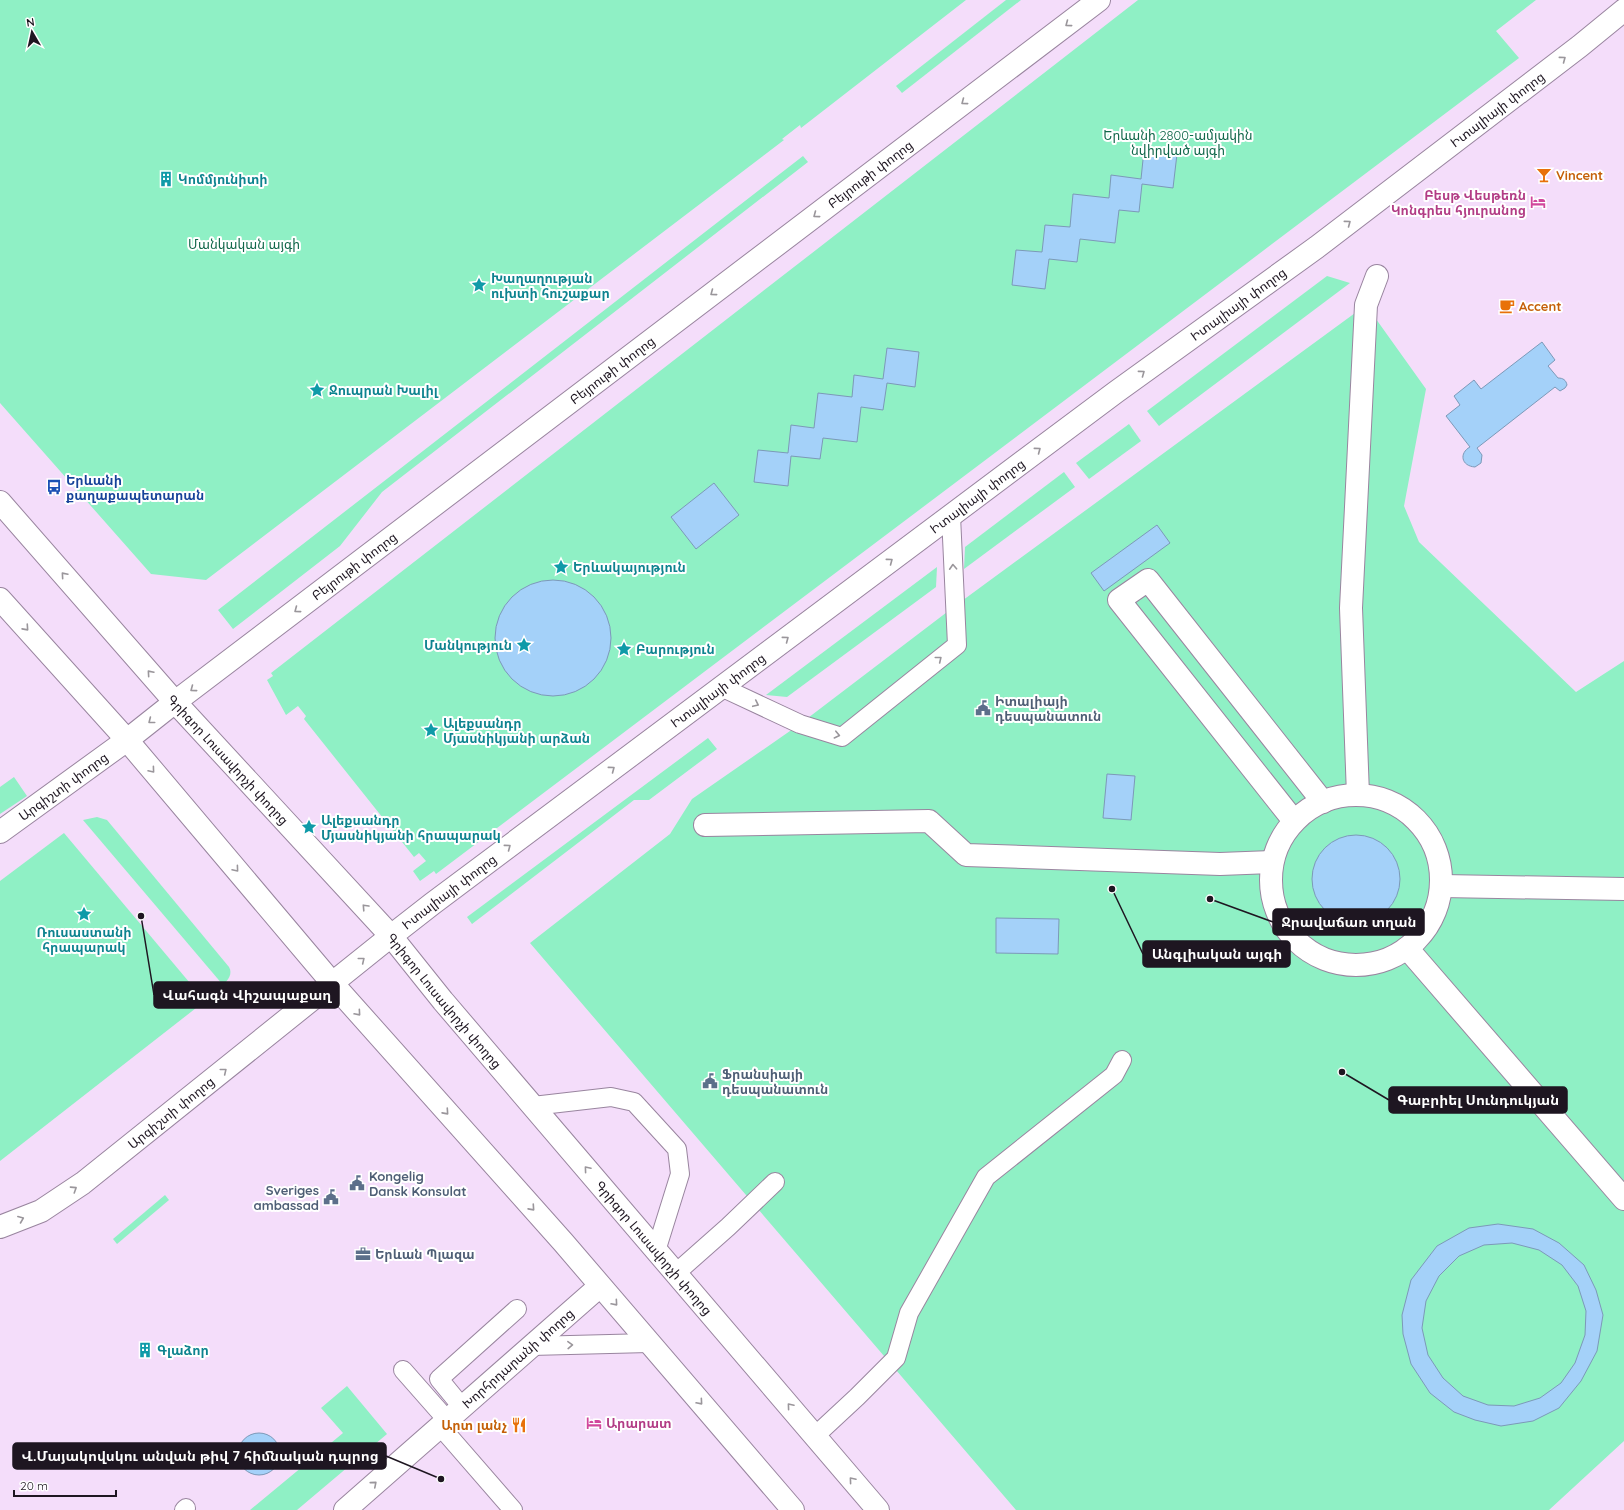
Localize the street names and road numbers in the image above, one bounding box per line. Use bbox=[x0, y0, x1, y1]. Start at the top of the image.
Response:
street label: Իտալիայի փողոց bbox=[1447, 68, 1547, 150]
street label: Բեյրութի փողոց bbox=[824, 136, 916, 211]
street label: Իտալիայի փողոց bbox=[1187, 264, 1289, 344]
street label: Բեյրութի փողոց bbox=[566, 332, 658, 407]
street label: Իտալիայի փողոց bbox=[927, 455, 1028, 537]
street label: Բեյրութի փողոց bbox=[308, 528, 400, 603]
street label: Իտալիայի փողոց bbox=[667, 649, 768, 731]
street label: Գրիգոր Լուսավորչի փողոց bbox=[164, 691, 292, 828]
street label: Արգիշտի փողոց bbox=[15, 749, 111, 824]
street label: Իտալիայի փողոց bbox=[399, 851, 499, 933]
street label: Գրիգոր Լուսավորչի փողոց bbox=[384, 930, 505, 1072]
street label: Արգիշտի փողոց bbox=[124, 1073, 217, 1152]
street label: Գրիգոր Լուսավորչի փողոց bbox=[592, 1177, 716, 1318]
street label: Խորհրդարանի փողոց bbox=[459, 1305, 577, 1412]

